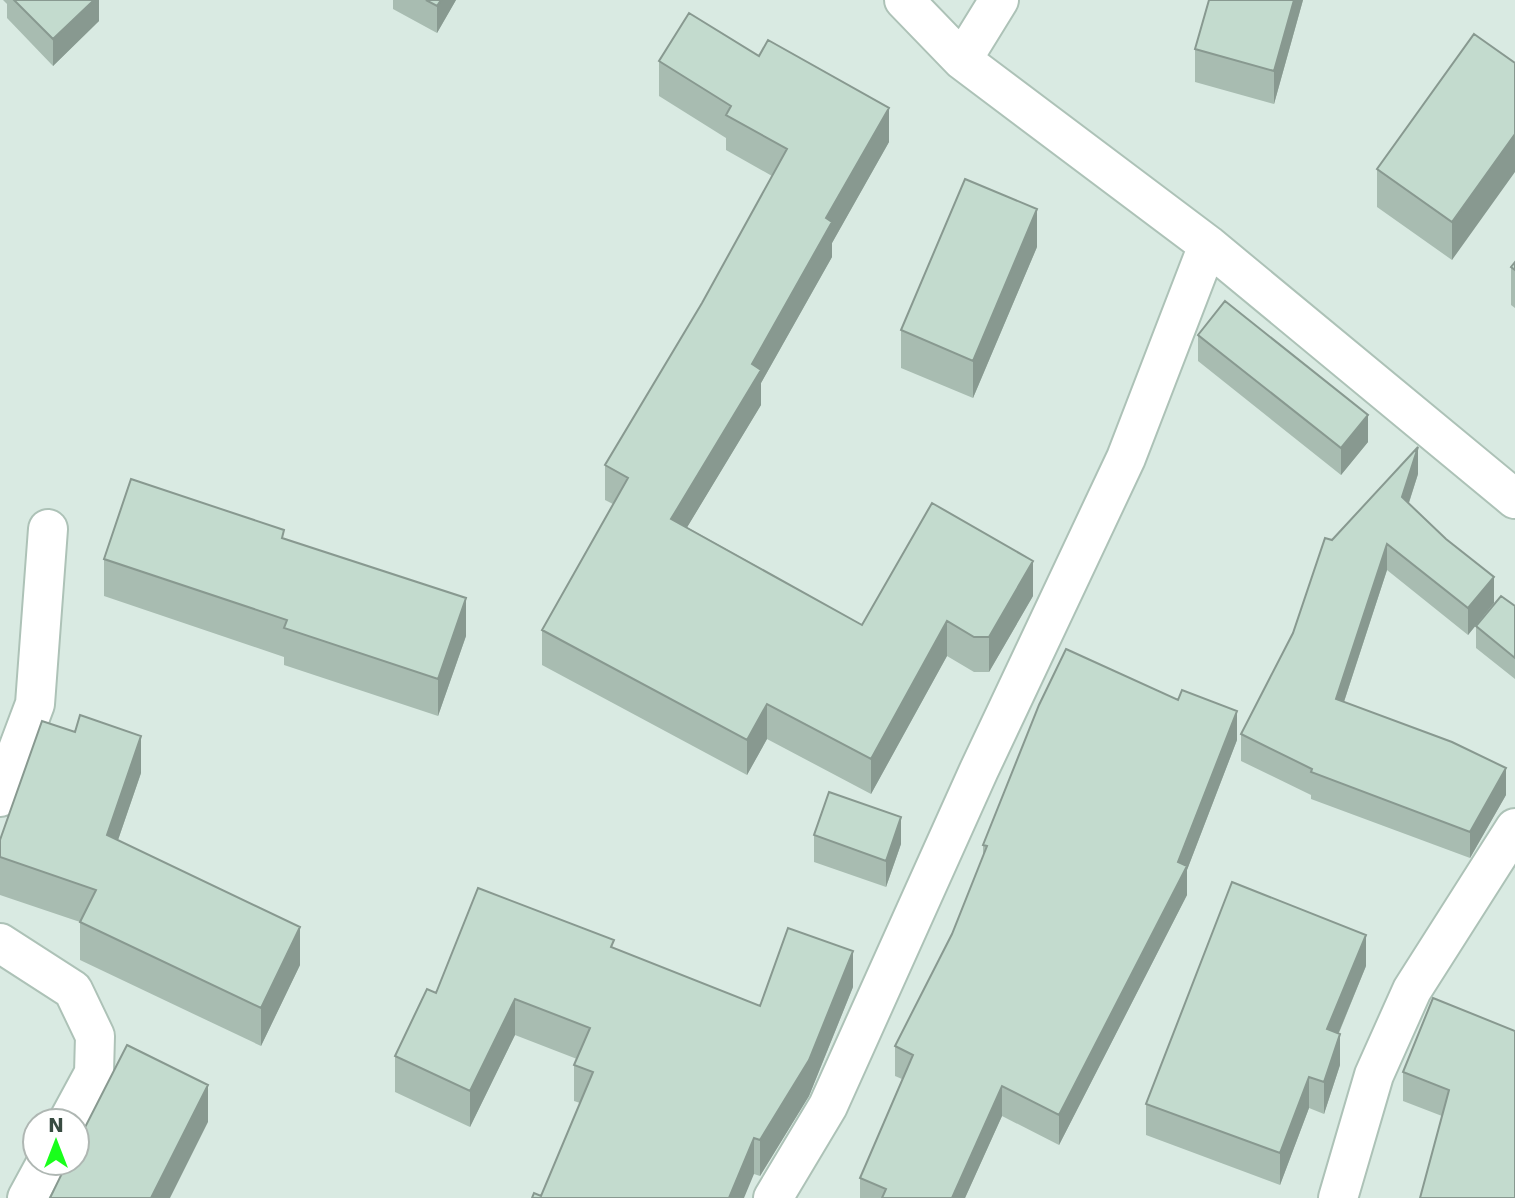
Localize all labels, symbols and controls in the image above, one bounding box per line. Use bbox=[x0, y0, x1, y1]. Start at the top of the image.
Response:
north arrow bbox=[21, 1107, 91, 1177]
text: N bbox=[48, 1114, 64, 1136]

